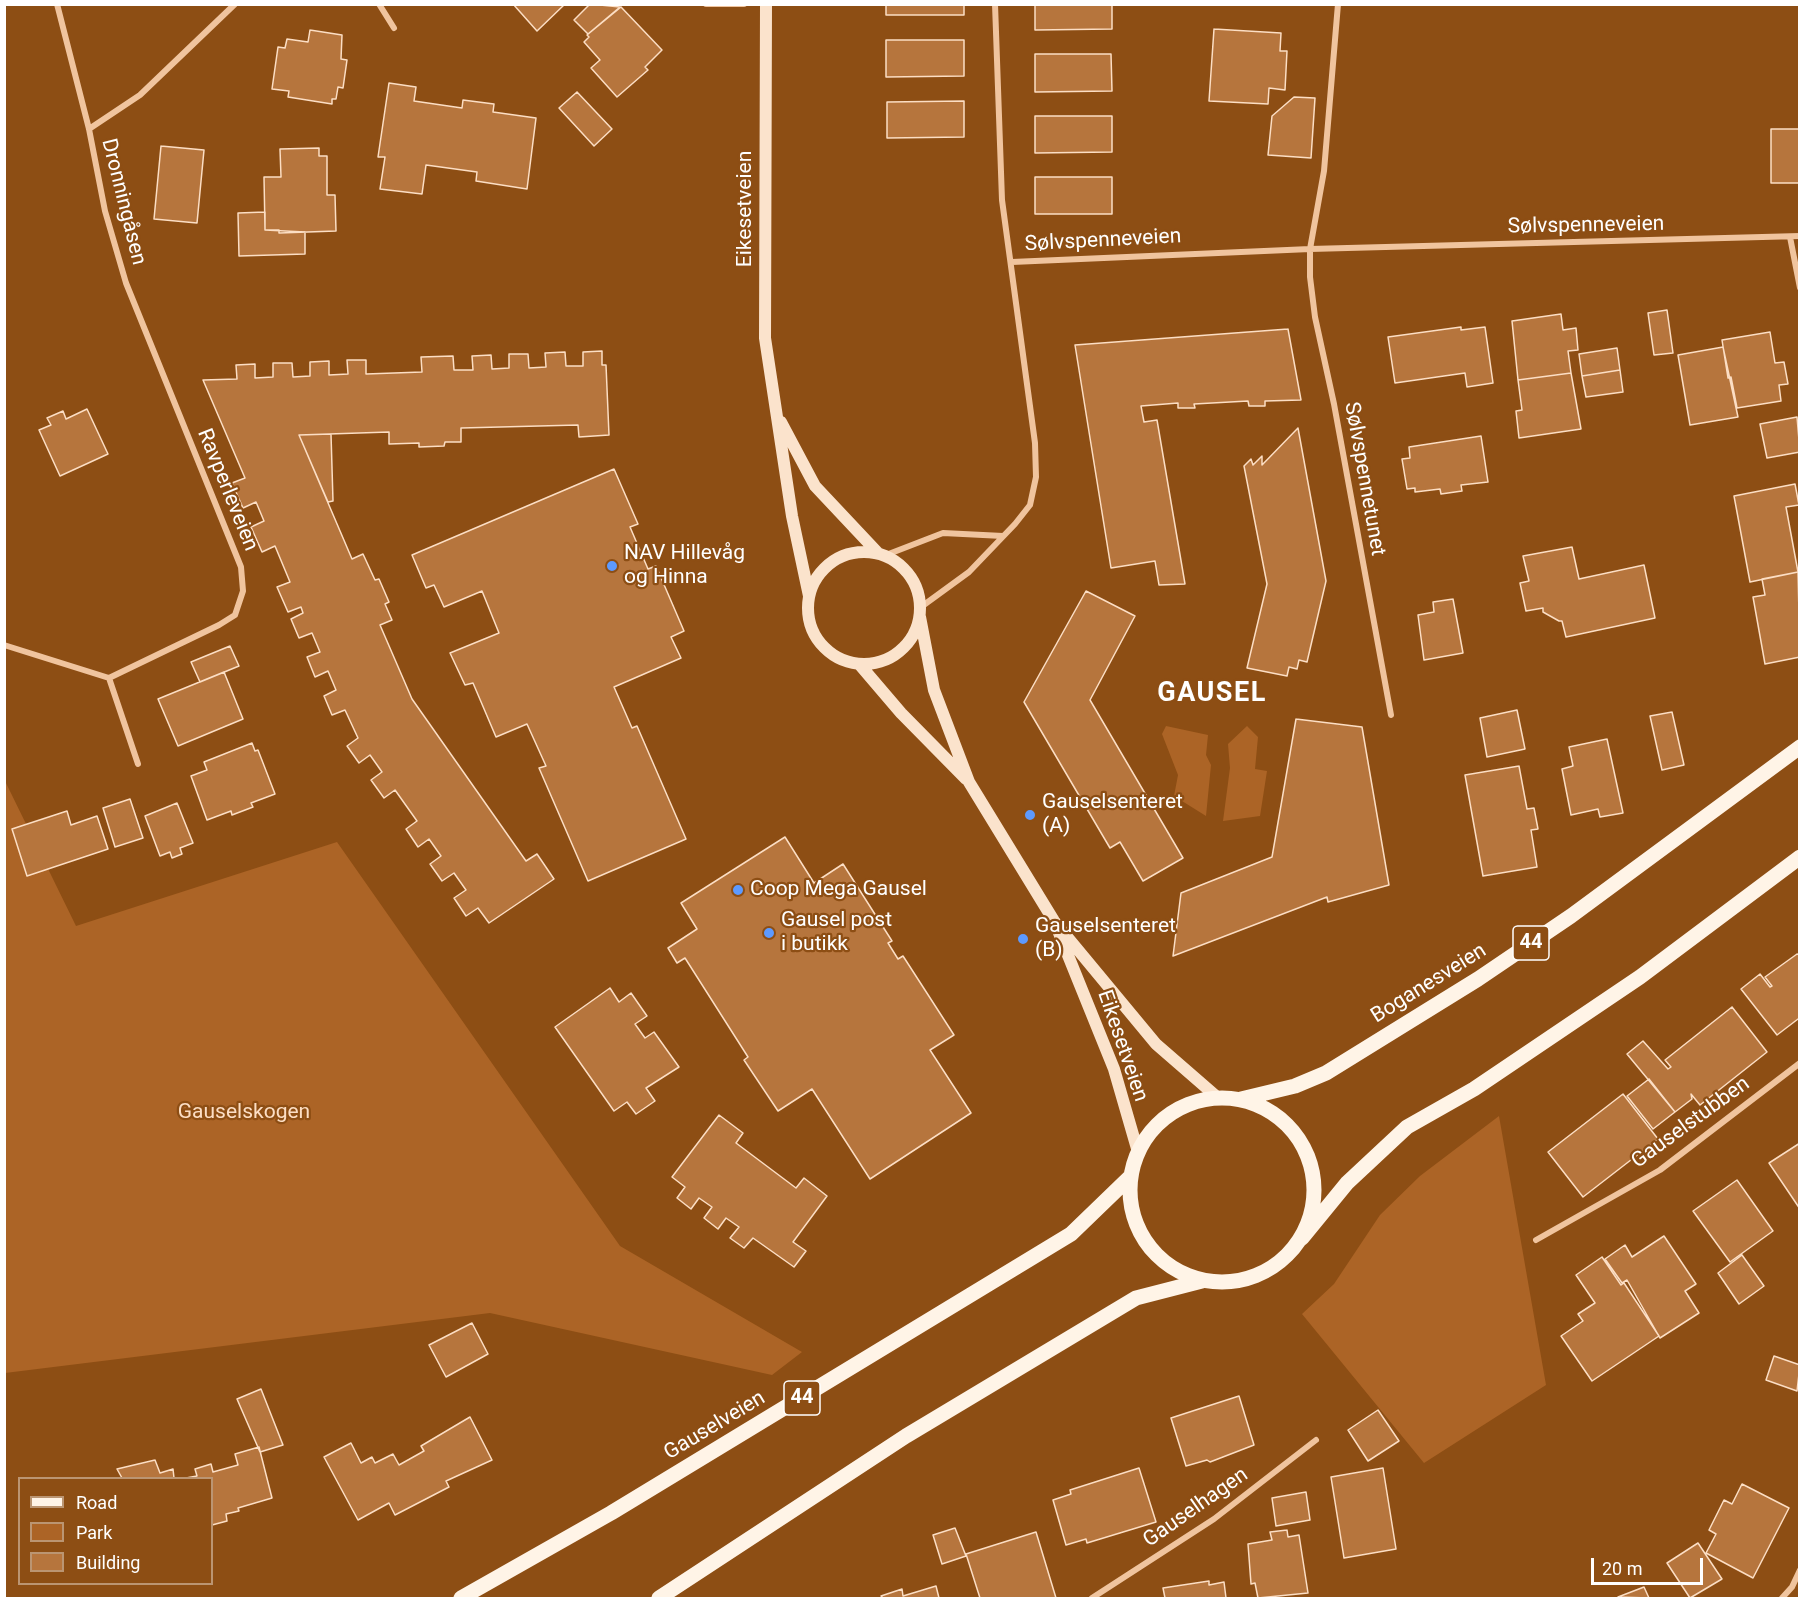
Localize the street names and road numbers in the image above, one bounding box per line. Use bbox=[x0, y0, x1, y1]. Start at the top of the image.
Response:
street label: Dronningåsen bbox=[95, 136, 151, 268]
street label: Eikesetveien bbox=[733, 151, 759, 267]
street label: Sølvspenneveien bbox=[1507, 212, 1665, 240]
street label: Sølvspenneveien bbox=[1024, 224, 1182, 258]
street label: Sølvspennetunet bbox=[1338, 400, 1390, 558]
street label: Ravperleveien bbox=[191, 425, 263, 555]
road number: 44 bbox=[1513, 926, 1549, 960]
street label: Boganesveien bbox=[1367, 939, 1491, 1029]
street label: Eikesetveien bbox=[1091, 987, 1153, 1105]
street label: Gauselstubben bbox=[1627, 1072, 1755, 1174]
road number: 44 bbox=[784, 1381, 820, 1415]
street label: Gauselveien bbox=[660, 1386, 770, 1466]
street label: Gauselhagen bbox=[1139, 1463, 1253, 1553]

